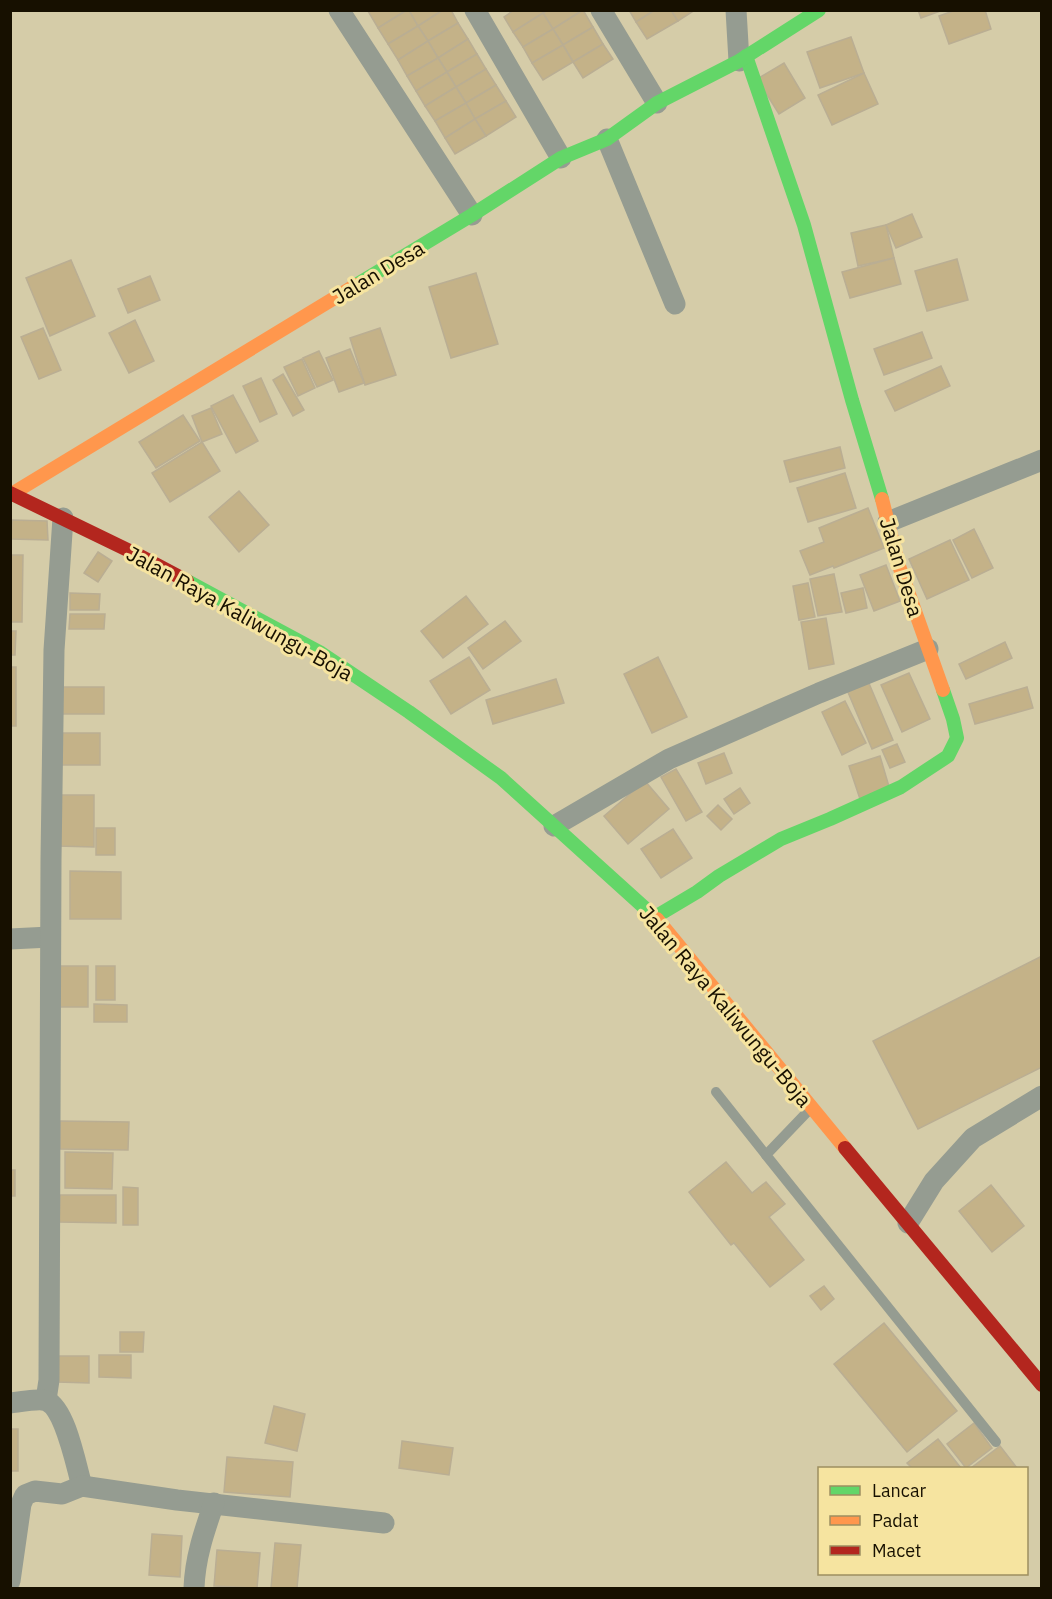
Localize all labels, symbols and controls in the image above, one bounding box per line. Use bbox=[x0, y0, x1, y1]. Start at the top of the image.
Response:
street label: Jalan Desa bbox=[327, 234, 429, 310]
street label: Jalan Desa bbox=[874, 514, 930, 620]
street label: Jalan Raya Kaliwungu-Boja bbox=[122, 539, 358, 687]
street label: Jalan Raya Kaliwungu-Boja bbox=[633, 899, 819, 1113]
legend bbox=[818, 1467, 1028, 1575]
text: Lancar bbox=[872, 1479, 927, 1502]
text: Padat bbox=[872, 1509, 919, 1532]
text: Macet bbox=[872, 1539, 921, 1562]

